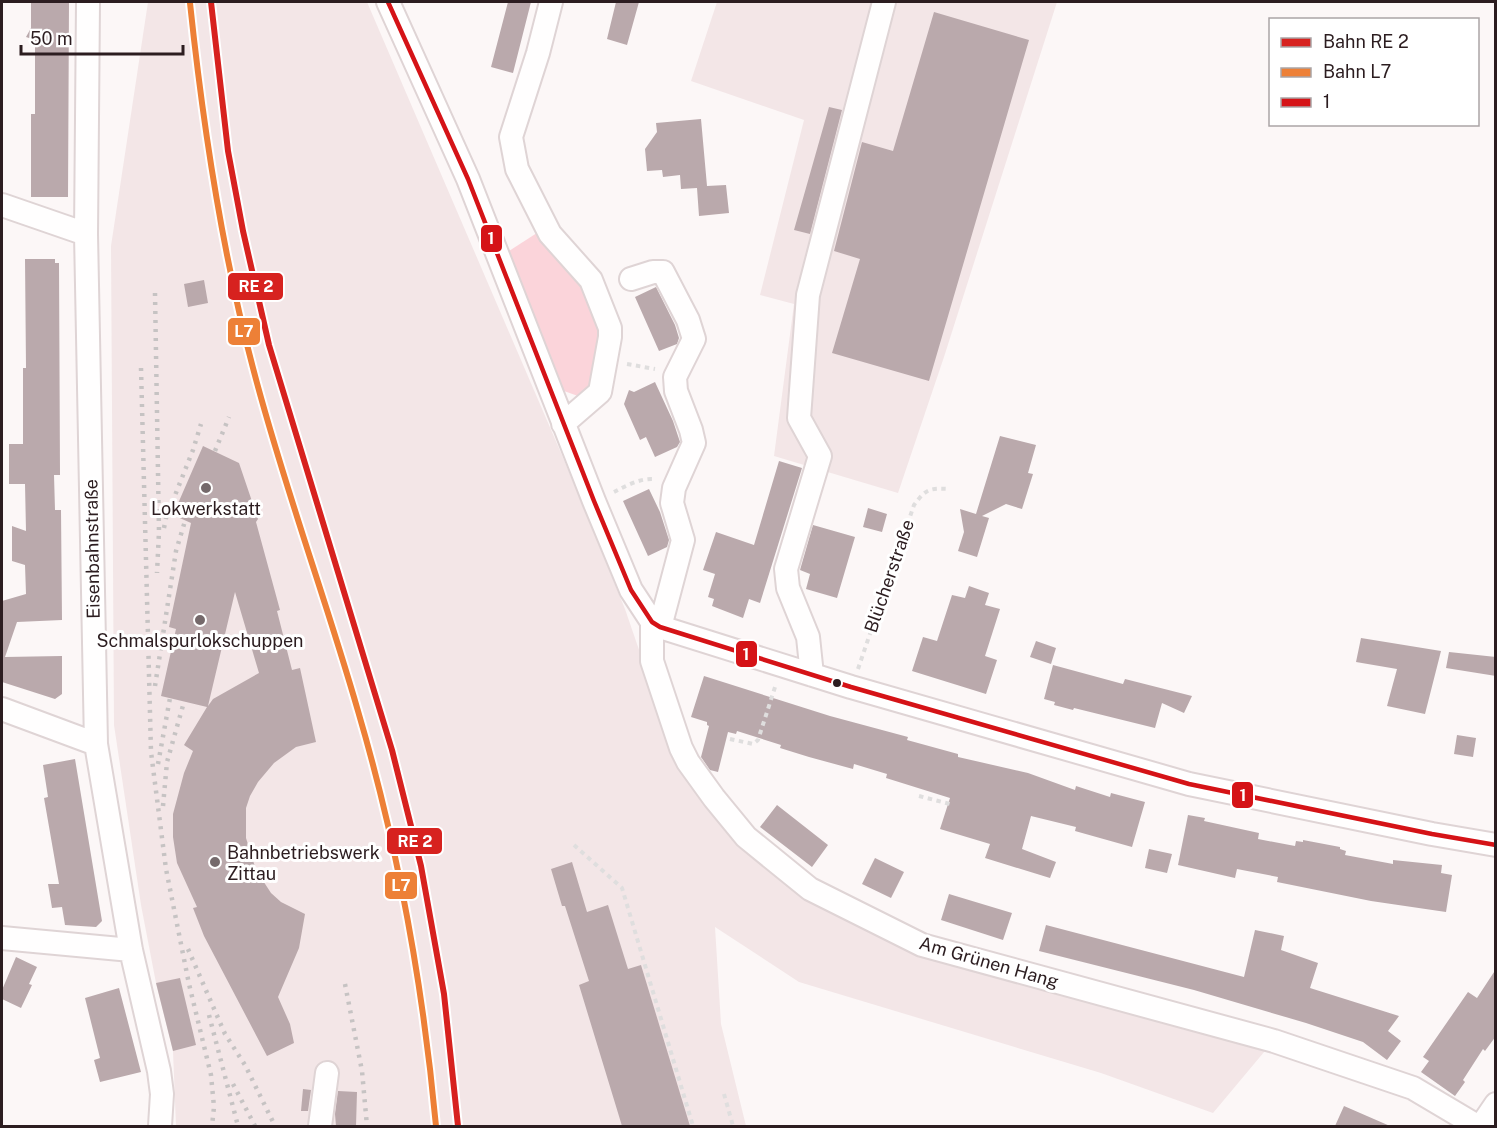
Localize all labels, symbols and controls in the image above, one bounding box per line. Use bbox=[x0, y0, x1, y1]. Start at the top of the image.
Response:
scale bar bbox=[21, 18, 183, 56]
legend bbox=[1269, 18, 1479, 126]
text: 50 m bbox=[30, 28, 73, 49]
text: Bahn RE 2 bbox=[1323, 31, 1409, 52]
text: Bahn L7 bbox=[1323, 61, 1391, 82]
text: 1 bbox=[1323, 91, 1330, 112]
line badge: 1 bbox=[480, 224, 503, 253]
text: 1 bbox=[488, 229, 494, 248]
line badge: RE 2 bbox=[227, 272, 284, 301]
text: RE 2 bbox=[238, 277, 274, 296]
line badge: L7 bbox=[227, 317, 261, 346]
text: L7 bbox=[234, 322, 254, 341]
street label: Eisenbahnstraße bbox=[80, 479, 104, 619]
marker: Lokwerkstatt bbox=[199, 481, 213, 495]
place label: Lokwerkstatt bbox=[151, 498, 261, 519]
street label: Blücherstraße bbox=[860, 517, 918, 635]
marker: Schmalspurlokschuppen bbox=[193, 613, 207, 627]
place label: Schmalspurlokschuppen bbox=[97, 630, 304, 651]
line badge: 1 bbox=[735, 640, 758, 668]
text: 1 bbox=[743, 645, 749, 664]
unlabelled marker bbox=[831, 677, 843, 689]
line badge: 1 bbox=[1231, 781, 1254, 809]
text: 1 bbox=[1240, 786, 1246, 805]
line badge: RE 2 bbox=[386, 827, 443, 855]
text: RE 2 bbox=[397, 832, 433, 851]
place label: Bahnbetriebswerk Zittau bbox=[227, 842, 380, 884]
marker: Bahnbetriebswerk Zittau bbox=[208, 855, 222, 869]
line badge: L7 bbox=[384, 871, 418, 900]
text: L7 bbox=[391, 876, 411, 895]
street label: Am Grünen Hang bbox=[917, 932, 1061, 992]

